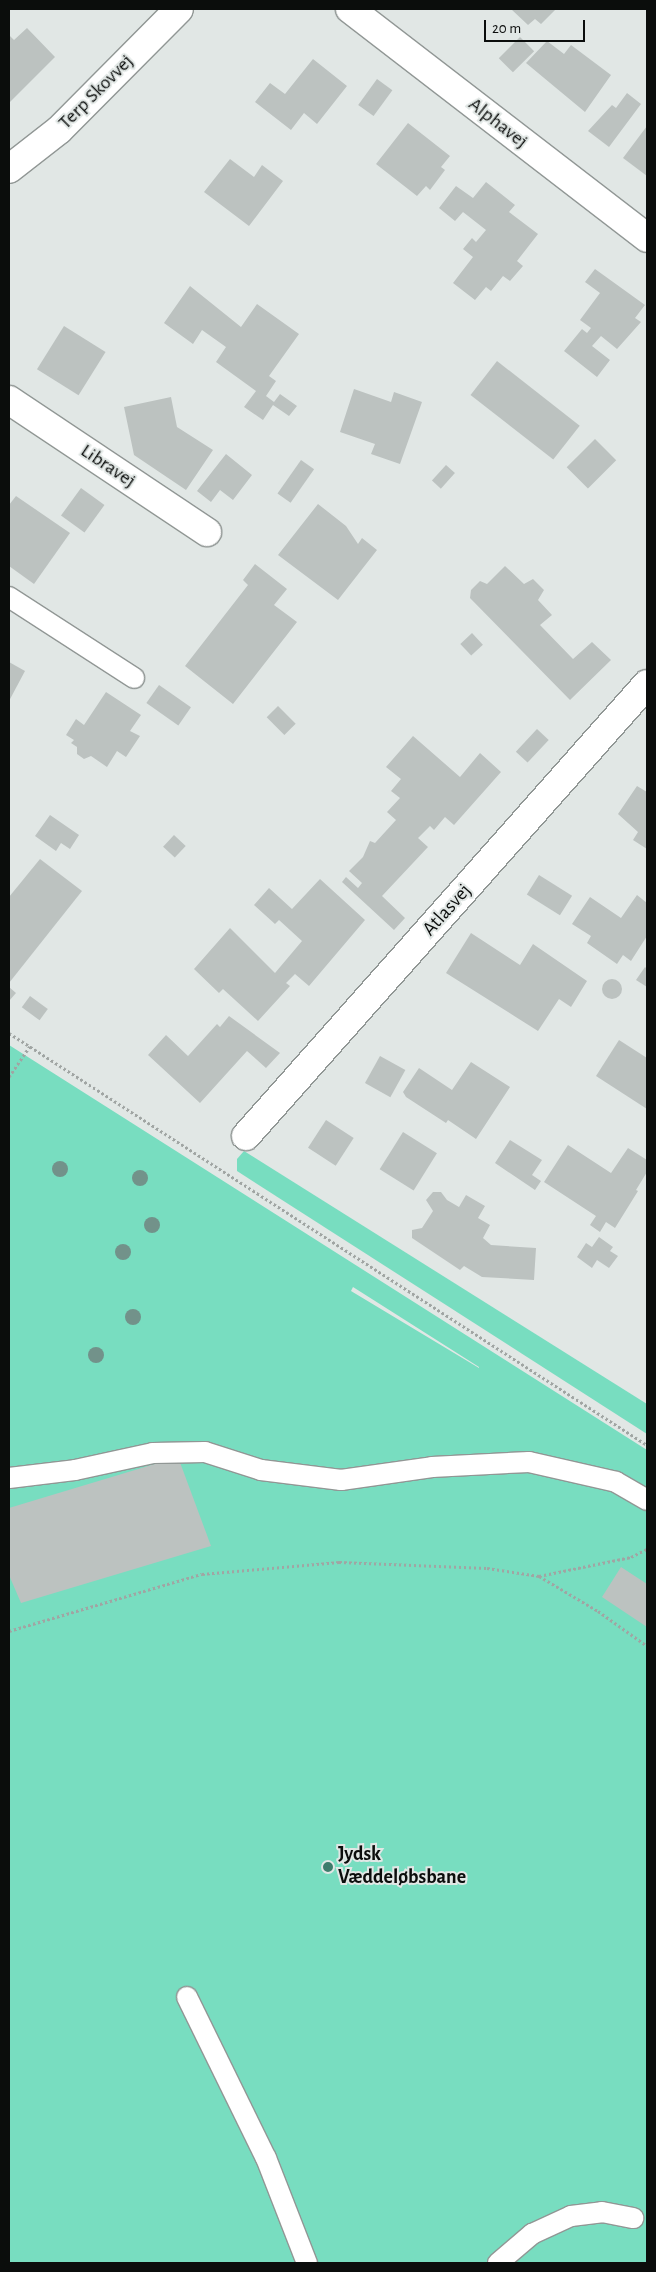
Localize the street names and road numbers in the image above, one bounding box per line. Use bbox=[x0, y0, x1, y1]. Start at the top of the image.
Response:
street label: Terp Skovvej bbox=[53, 49, 139, 135]
street label: Alphavej bbox=[464, 92, 532, 154]
street label: Libravej bbox=[76, 439, 140, 493]
street label: Atlasvej bbox=[417, 879, 477, 941]

